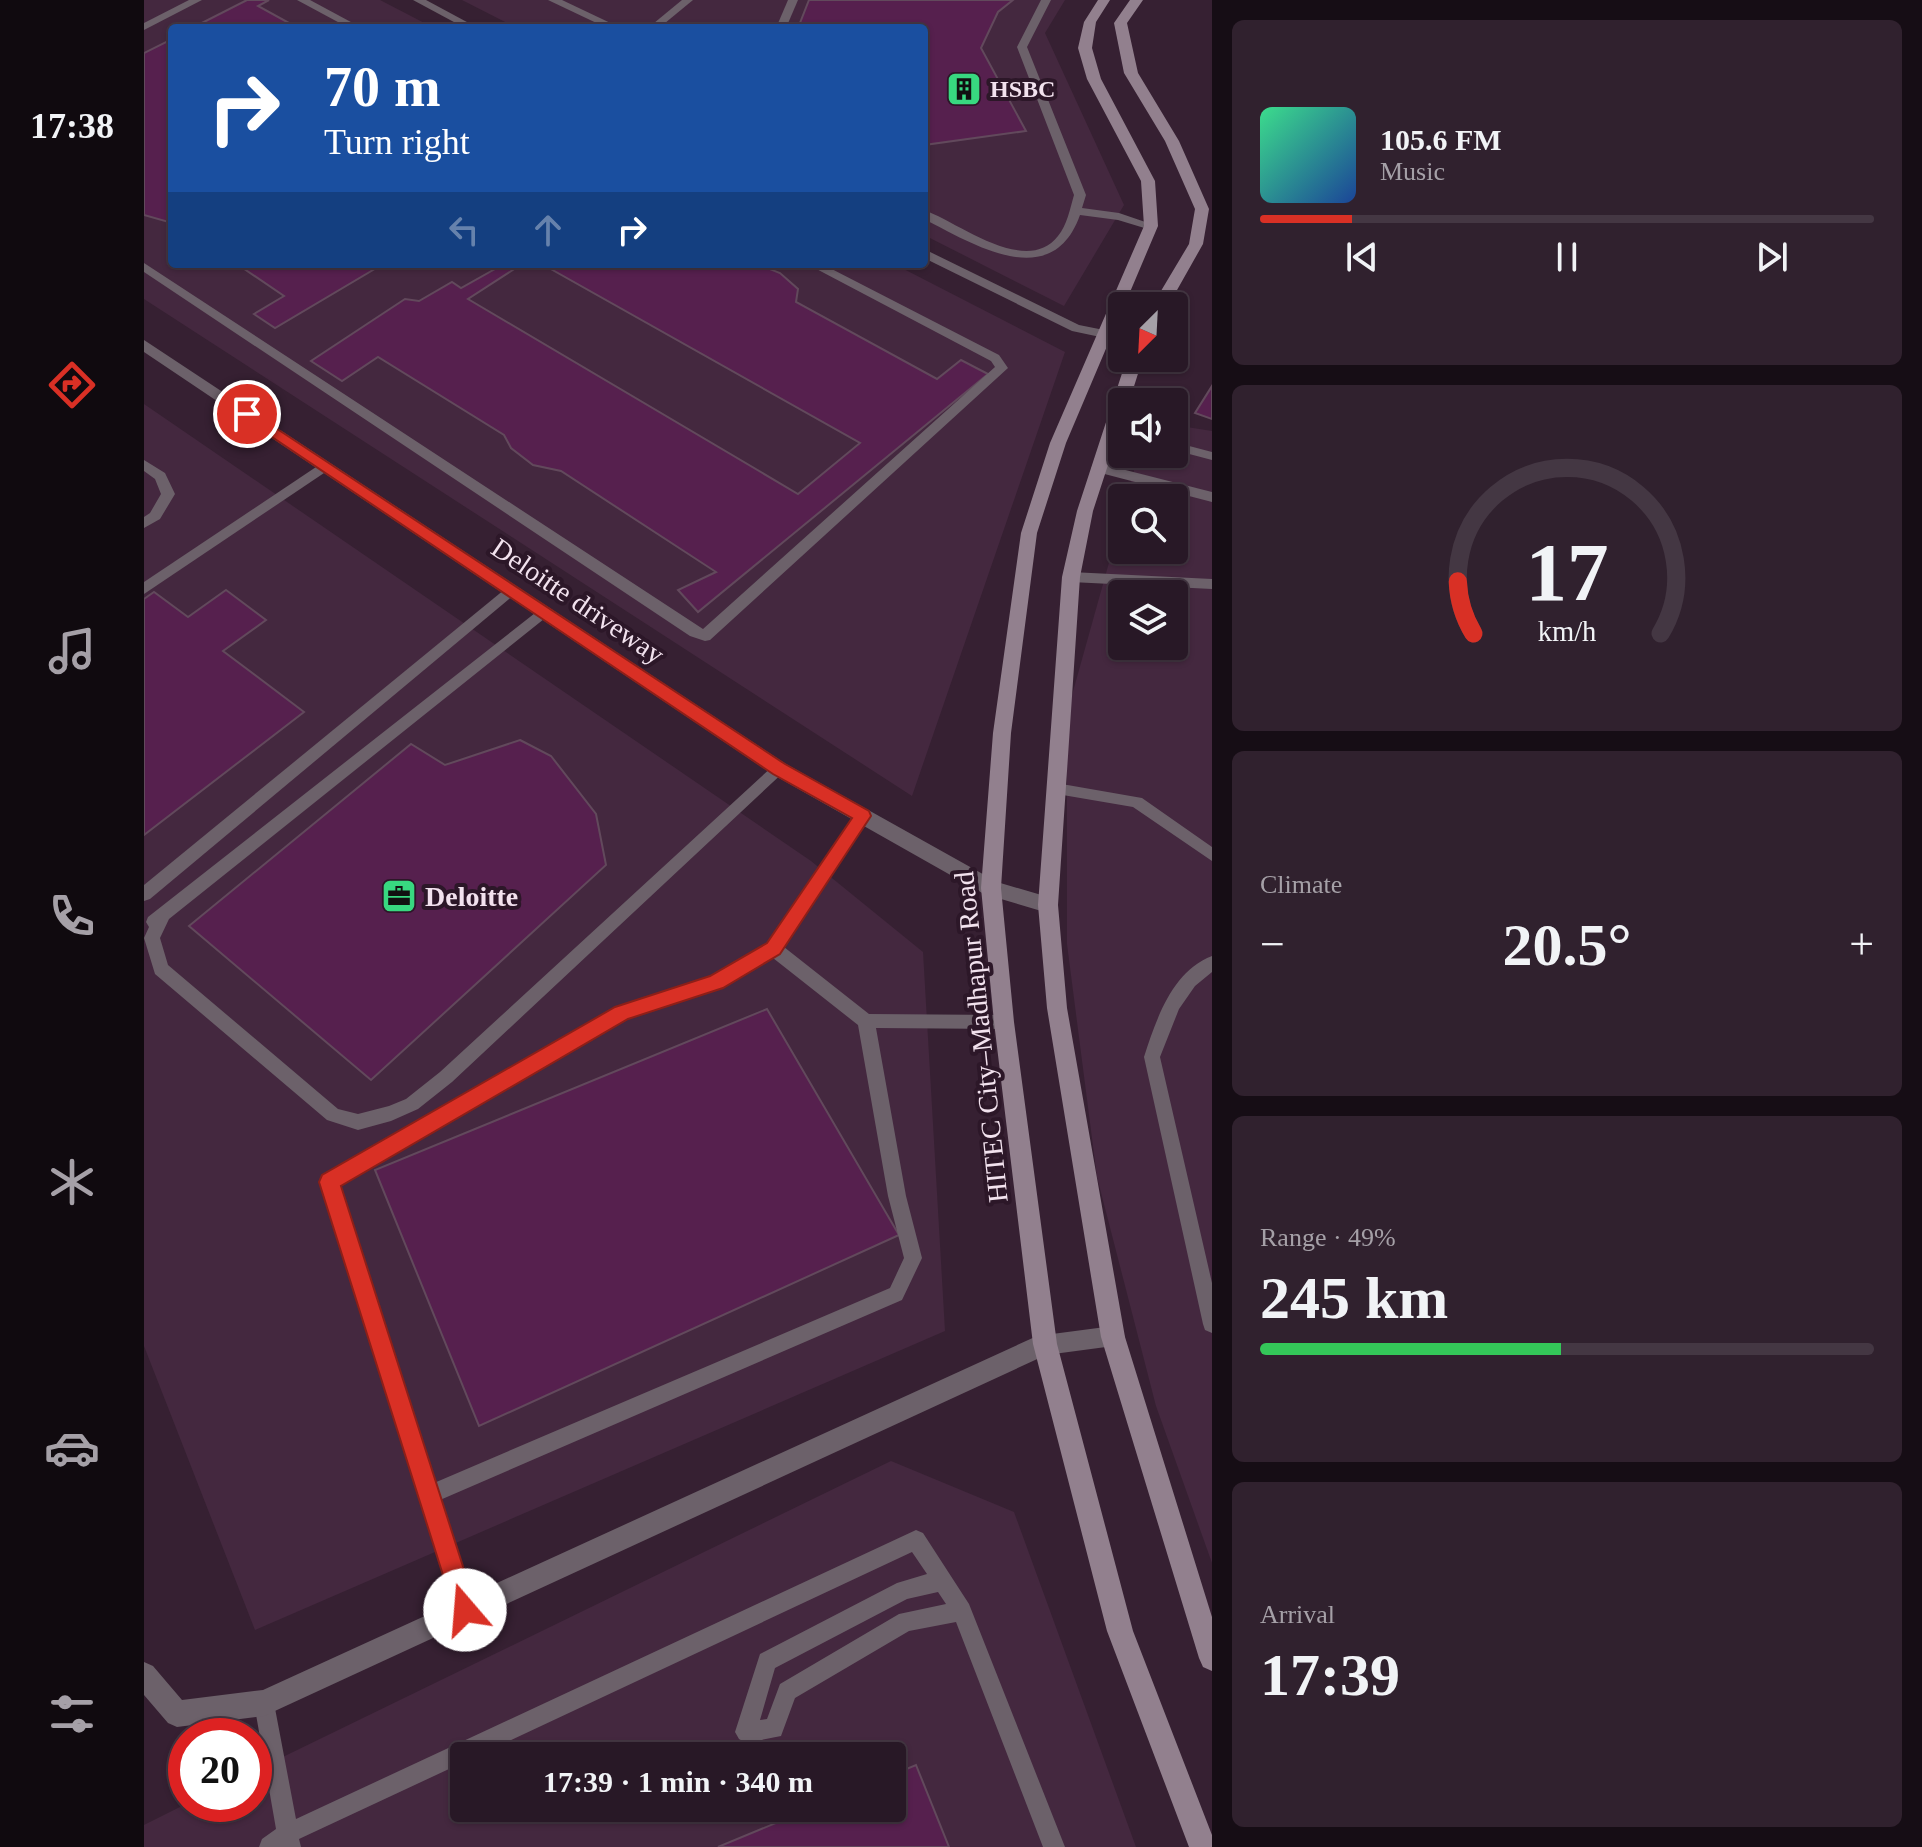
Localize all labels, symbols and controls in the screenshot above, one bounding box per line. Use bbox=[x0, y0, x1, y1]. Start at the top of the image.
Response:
icon: right bbox=[192, 56, 296, 160]
text: 70 m bbox=[324, 56, 441, 118]
building icon: HSBC bbox=[945, 70, 983, 108]
place label: HSBC bbox=[990, 76, 1055, 102]
text: 17:38 bbox=[30, 106, 114, 146]
text: Turn right bbox=[324, 122, 470, 162]
text: 105.6 FM bbox=[1380, 123, 1502, 156]
text: Music bbox=[1380, 157, 1445, 186]
icon: left bbox=[442, 208, 486, 252]
icon: ahead bbox=[526, 208, 570, 252]
icon: right bbox=[610, 208, 654, 252]
icon: previous bbox=[1340, 235, 1384, 279]
icon: pause bbox=[1545, 235, 1589, 279]
icon: next bbox=[1750, 235, 1794, 279]
north arrow bbox=[1108, 292, 1188, 372]
map controls bbox=[1108, 292, 1188, 660]
icon: directions bbox=[44, 357, 100, 413]
pin bbox=[213, 380, 281, 448]
button: sound bbox=[1108, 388, 1188, 468]
icon: arrive bbox=[225, 392, 269, 436]
button: search bbox=[1108, 484, 1188, 564]
text: 17 bbox=[1525, 526, 1609, 618]
street label: Deloitte driveway bbox=[486, 532, 670, 670]
button: layers bbox=[1108, 580, 1188, 660]
text: km/h bbox=[1538, 616, 1596, 647]
icon: music bbox=[44, 623, 100, 679]
street label: HITEC City–Madhapur Road bbox=[948, 870, 1014, 1204]
text: Climate bbox=[1260, 870, 1342, 899]
office icon: Deloitte bbox=[380, 877, 418, 915]
place label: Deloitte bbox=[425, 881, 518, 912]
icon: phone bbox=[44, 888, 100, 944]
text: 20.5° bbox=[1503, 912, 1632, 978]
text: − bbox=[1260, 920, 1285, 969]
text: + bbox=[1849, 920, 1874, 969]
icon: climate bbox=[44, 1154, 100, 1210]
text: Range · 49% bbox=[1260, 1223, 1396, 1252]
text: 245 km bbox=[1260, 1265, 1448, 1331]
icon: car bbox=[44, 1420, 100, 1476]
position arrow bbox=[423, 1568, 507, 1652]
text: Arrival bbox=[1260, 1600, 1335, 1629]
text: 17:39 bbox=[1260, 1642, 1400, 1708]
icon: filters bbox=[44, 1686, 100, 1742]
speed limit sign: 20 bbox=[168, 1718, 272, 1822]
text: 17:39 · 1 min · 340 m bbox=[543, 1765, 813, 1798]

